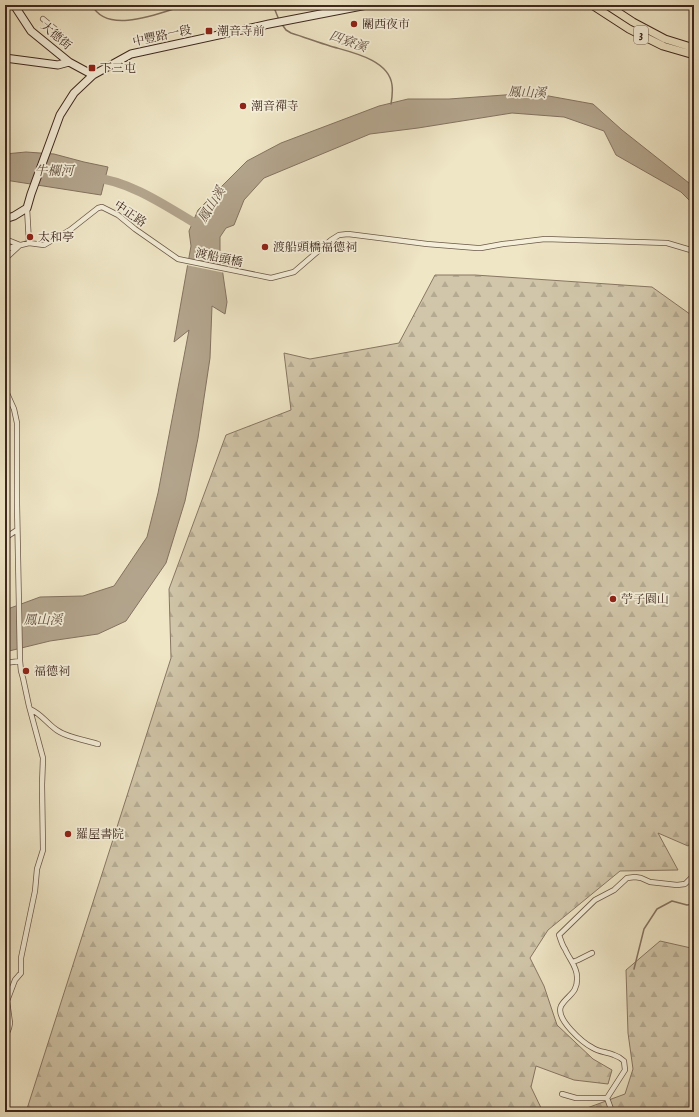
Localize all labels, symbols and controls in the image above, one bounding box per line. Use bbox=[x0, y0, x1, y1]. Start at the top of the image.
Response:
place label: 關西夜市 bbox=[362, 17, 410, 32]
street label: 大德街 bbox=[37, 19, 75, 54]
marker: 關西夜市 bbox=[349, 19, 359, 29]
street label: 中豐路一段 bbox=[131, 22, 193, 50]
place label: 潮音寺前 bbox=[217, 24, 265, 39]
marker: 潮音寺前 bbox=[204, 26, 214, 36]
road number: 3 bbox=[634, 26, 648, 44]
water label: 四寮溪 bbox=[327, 28, 371, 57]
place label: 下三屯 bbox=[100, 61, 136, 76]
marker: 下三屯 bbox=[87, 63, 97, 73]
water label: 鳳山溪 bbox=[507, 84, 549, 102]
place label: 潮音禪寺 bbox=[251, 99, 299, 114]
marker: 潮音禪寺 bbox=[238, 101, 248, 111]
water label: 牛欄河 bbox=[34, 163, 75, 180]
water label: 鳳山溪 bbox=[194, 182, 231, 226]
street label: 中正路 bbox=[111, 198, 149, 230]
place label: 太和亭 bbox=[38, 230, 74, 245]
marker: 太和亭 bbox=[25, 232, 35, 242]
place label: 渡船頭橋福德祠 bbox=[273, 240, 357, 255]
marker: 渡船頭橋福德祠 bbox=[260, 242, 270, 252]
street label: 渡船頭橋 bbox=[194, 246, 244, 270]
place label: 苧子園山 bbox=[621, 592, 669, 607]
marker: 苧子園山 bbox=[608, 594, 618, 604]
water label: 鳳山溪 bbox=[23, 612, 64, 629]
place label: 福德祠 bbox=[34, 664, 70, 679]
marker: 福德祠 bbox=[21, 666, 31, 676]
place label: 羅屋書院 bbox=[76, 827, 124, 842]
marker: 羅屋書院 bbox=[63, 829, 73, 839]

